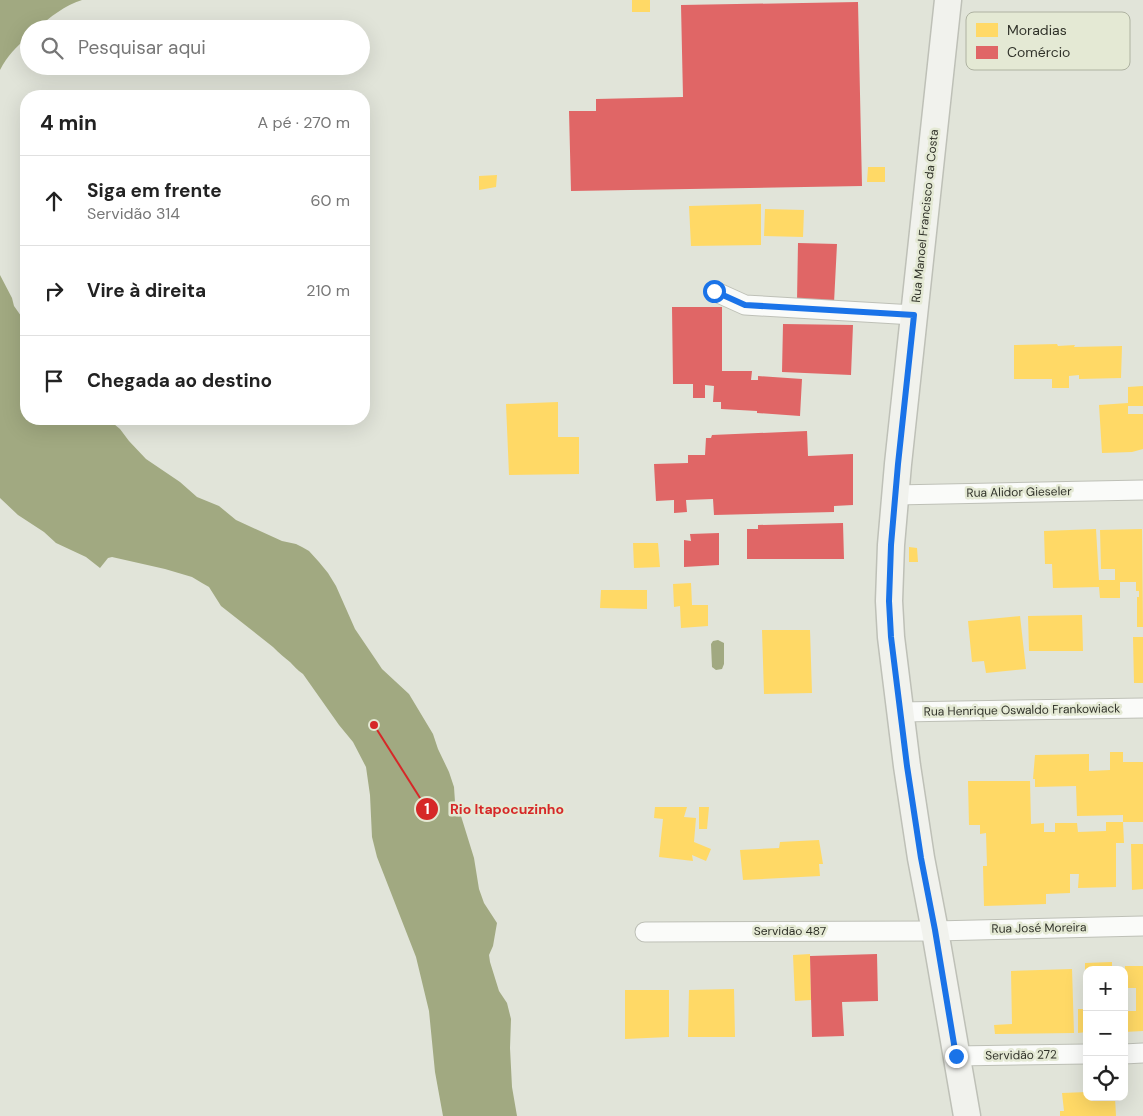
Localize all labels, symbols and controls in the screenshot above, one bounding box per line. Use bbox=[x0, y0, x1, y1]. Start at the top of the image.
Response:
legend bbox=[966, 12, 1130, 70]
search box bbox=[20, 20, 370, 75]
text: Moradias bbox=[1007, 21, 1067, 39]
icon: search bbox=[38, 34, 66, 62]
text: Pesquisar aqui bbox=[78, 35, 206, 60]
text: Comércio bbox=[1007, 43, 1070, 61]
text: 4 min bbox=[40, 109, 97, 137]
text: A pé · 270 m bbox=[258, 112, 350, 133]
street label: Rua Manoel Francisco da Costa bbox=[908, 129, 942, 303]
text: Siga em frente bbox=[87, 178, 222, 203]
icon: ahead bbox=[40, 187, 68, 215]
text: 60 m bbox=[310, 190, 350, 211]
text: Servidão 314 bbox=[87, 203, 180, 224]
icon: right bbox=[40, 277, 68, 305]
text: Vire à direita bbox=[87, 278, 206, 303]
text: 210 m bbox=[306, 280, 350, 301]
route start bbox=[703, 280, 726, 303]
icon: arrive bbox=[40, 367, 68, 395]
text: Chegada ao destino bbox=[87, 368, 272, 393]
street label: Rua Alidor Gieseler bbox=[966, 483, 1072, 501]
street label: Rua Henrique Oswaldo Frankowiack bbox=[924, 700, 1120, 720]
callout: Rio Itapocuzinho bbox=[415, 795, 574, 824]
text: 1 bbox=[424, 799, 430, 819]
text: Rio Itapocuzinho bbox=[450, 800, 564, 818]
street label: Rua José Moreira bbox=[991, 919, 1087, 937]
street label: Servidão 487 bbox=[754, 923, 826, 939]
map controls bbox=[1083, 966, 1128, 1101]
button: + bbox=[1083, 966, 1128, 1011]
button: − bbox=[1083, 1011, 1128, 1056]
route end bbox=[945, 1045, 968, 1068]
street label: Servidão 272 bbox=[985, 1046, 1057, 1064]
button: locate bbox=[1083, 1056, 1128, 1101]

